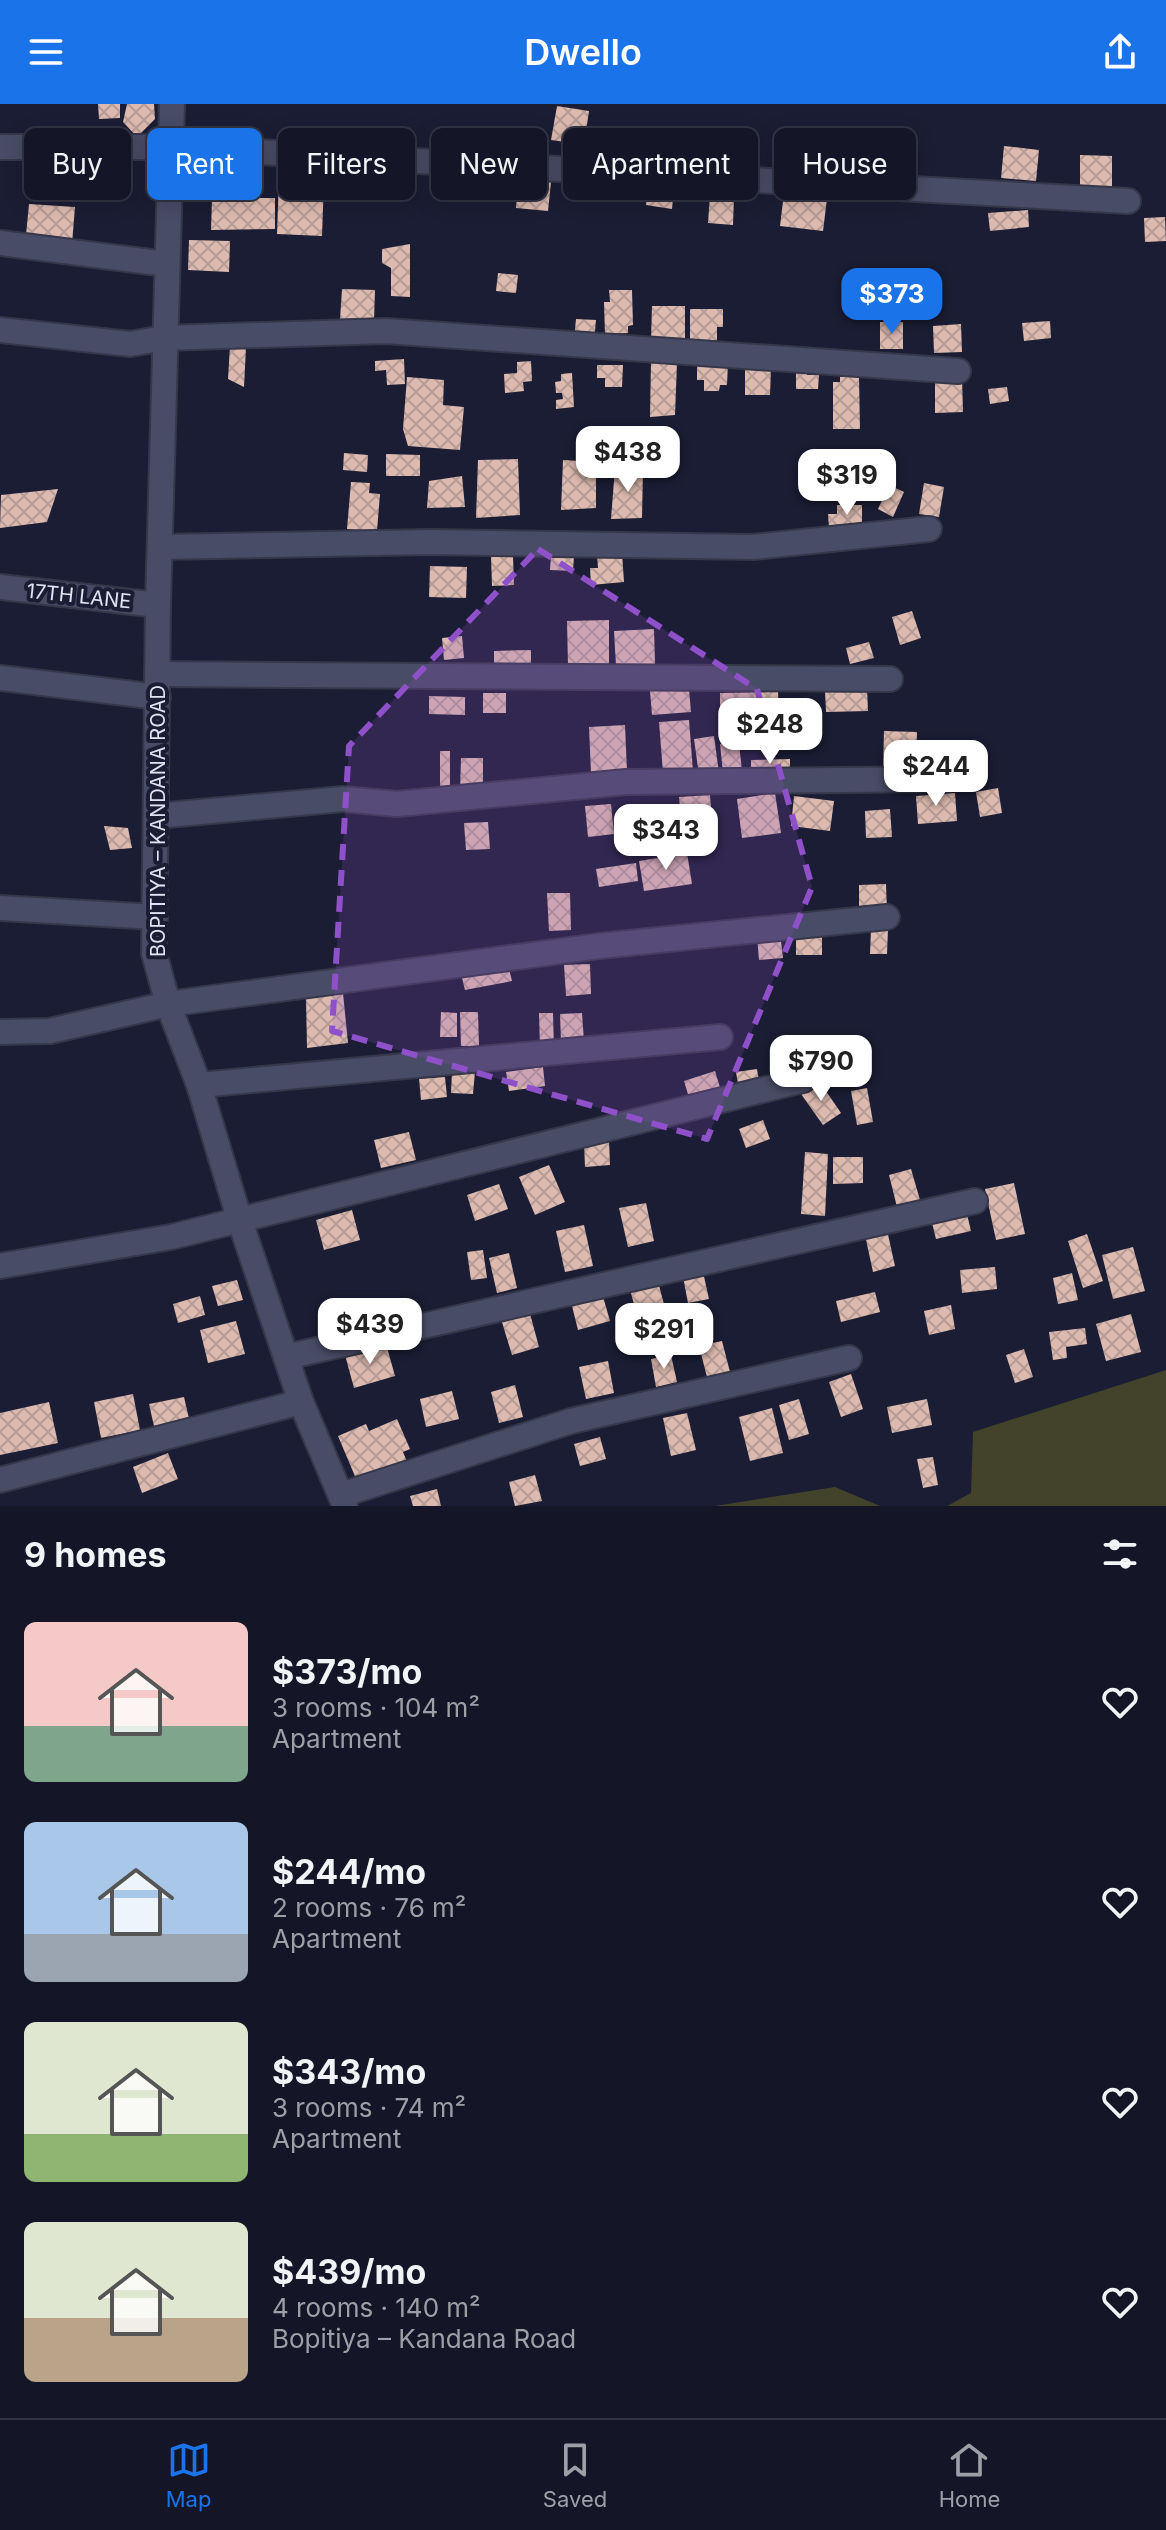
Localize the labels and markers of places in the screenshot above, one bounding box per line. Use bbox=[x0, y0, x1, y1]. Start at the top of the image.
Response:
pin: $373 bbox=[845, 268, 939, 336]
pin: $438 bbox=[581, 426, 675, 494]
pin: $319 bbox=[800, 449, 894, 517]
pin: $248 bbox=[723, 698, 817, 766]
pin: $244 bbox=[889, 740, 983, 808]
pin: $343 bbox=[619, 804, 713, 872]
pin: $790 bbox=[774, 1035, 868, 1103]
pin: $439 bbox=[323, 1298, 417, 1366]
pin: $291 bbox=[617, 1303, 711, 1371]

